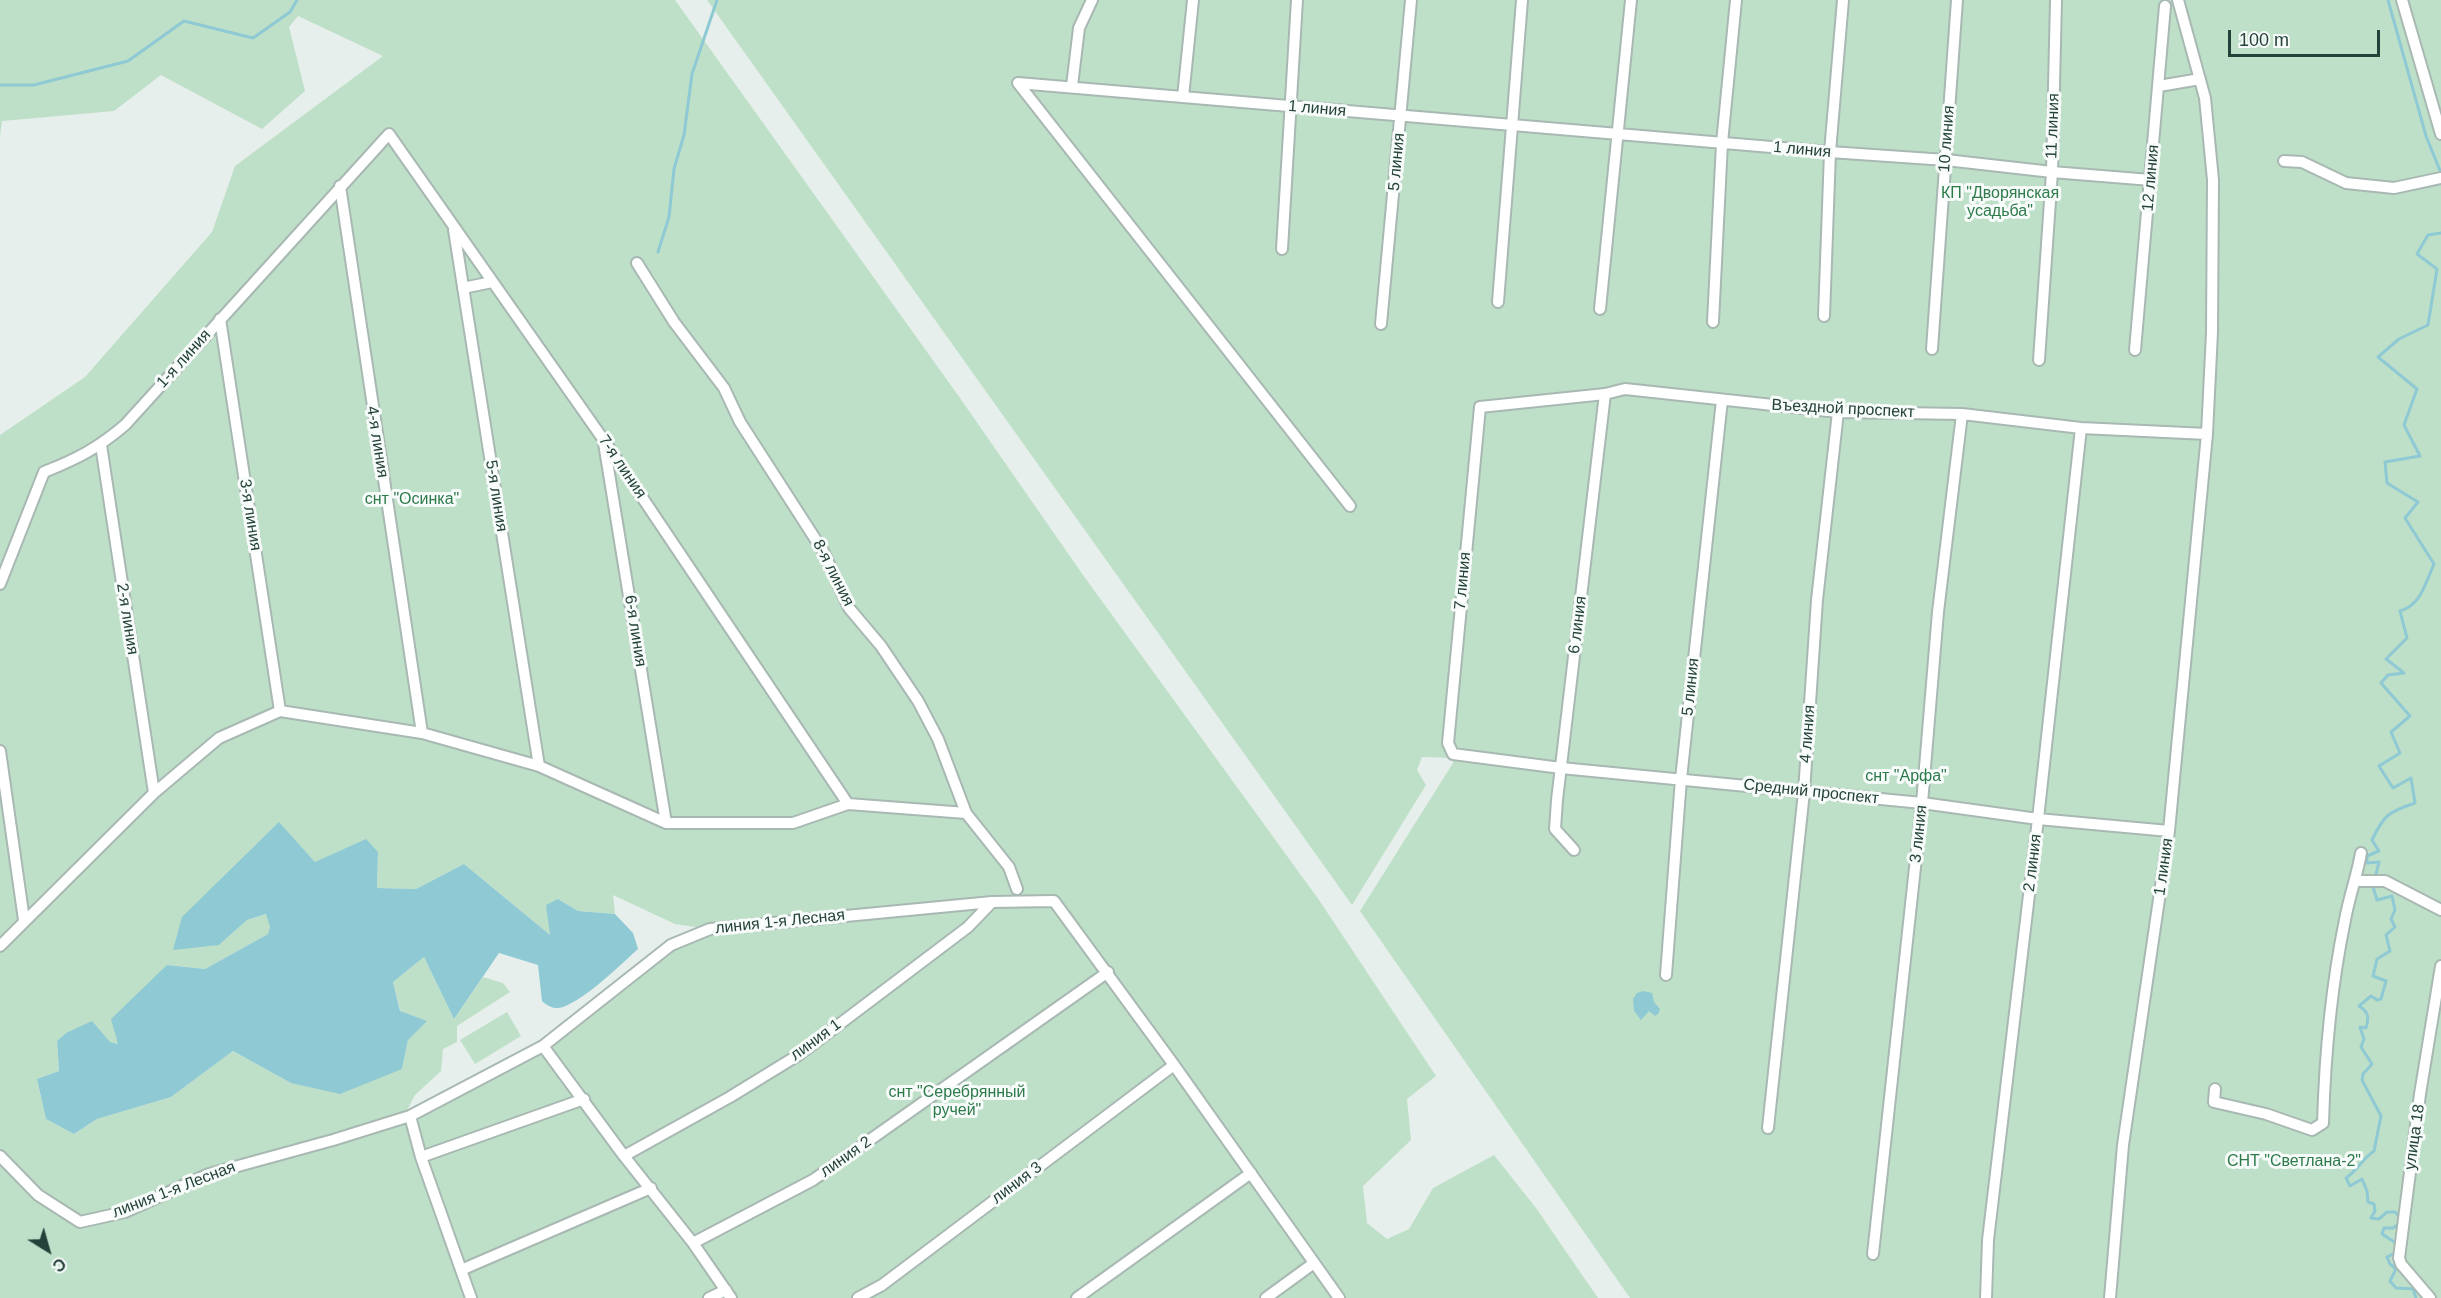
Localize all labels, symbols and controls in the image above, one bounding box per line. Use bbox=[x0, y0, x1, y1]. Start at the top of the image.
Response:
scale bar bbox=[2231, 18, 2382, 56]
text: 100 m bbox=[2239, 30, 2289, 50]
street label: 11 линия bbox=[2042, 93, 2064, 159]
street label: 1 линия bbox=[1287, 97, 1347, 121]
street label: 10 линия bbox=[1935, 105, 1959, 173]
street label: 5 линия bbox=[1385, 132, 1409, 192]
street label: 1 линия bbox=[1772, 138, 1832, 162]
street label: 12 линия bbox=[2139, 144, 2163, 212]
park label: КП "Дворянская усадьба" bbox=[1941, 184, 2059, 222]
street label: 1-я линия bbox=[153, 326, 215, 392]
street label: Въездной проспект bbox=[1771, 396, 1915, 422]
street label: 4-я линия bbox=[362, 405, 392, 479]
street label: 7-я линия bbox=[594, 432, 650, 502]
street label: 5-я линия bbox=[481, 459, 511, 533]
street label: 3-я линия bbox=[235, 478, 265, 552]
park label: снт "Осинка" bbox=[365, 490, 459, 510]
street label: 8-я линия bbox=[808, 537, 858, 609]
street label: 7 линия bbox=[1451, 551, 1475, 611]
street label: 2-я линия bbox=[112, 582, 142, 656]
street label: 6-я линия bbox=[620, 594, 650, 668]
street label: 6 линия bbox=[1565, 595, 1591, 655]
street label: 5 линия bbox=[1678, 657, 1704, 717]
street label: 4 линия bbox=[1796, 704, 1820, 764]
park label: снт "Арфа" bbox=[1865, 767, 1947, 787]
street label: Средний проспект bbox=[1742, 775, 1880, 809]
street label: 3 линия bbox=[1906, 804, 1932, 864]
street label: 2 линия bbox=[2020, 833, 2046, 893]
street label: 1 линия bbox=[2150, 837, 2178, 897]
street label: линия 1-я Лесная bbox=[714, 906, 846, 938]
street label: линия 1 bbox=[787, 1015, 845, 1065]
park label: снт "Серебрянный ручей" bbox=[888, 1083, 1026, 1121]
street label: улица 18 bbox=[2401, 1103, 2429, 1171]
street label: линия 2 bbox=[817, 1132, 875, 1182]
park label: СНТ "Светлана-2" bbox=[2227, 1152, 2361, 1172]
street label: линия 1-я Лесная bbox=[110, 1158, 238, 1222]
street label: линия 3 bbox=[988, 1158, 1046, 1208]
north arrow bbox=[18, 1220, 78, 1280]
text: С bbox=[49, 1255, 69, 1275]

